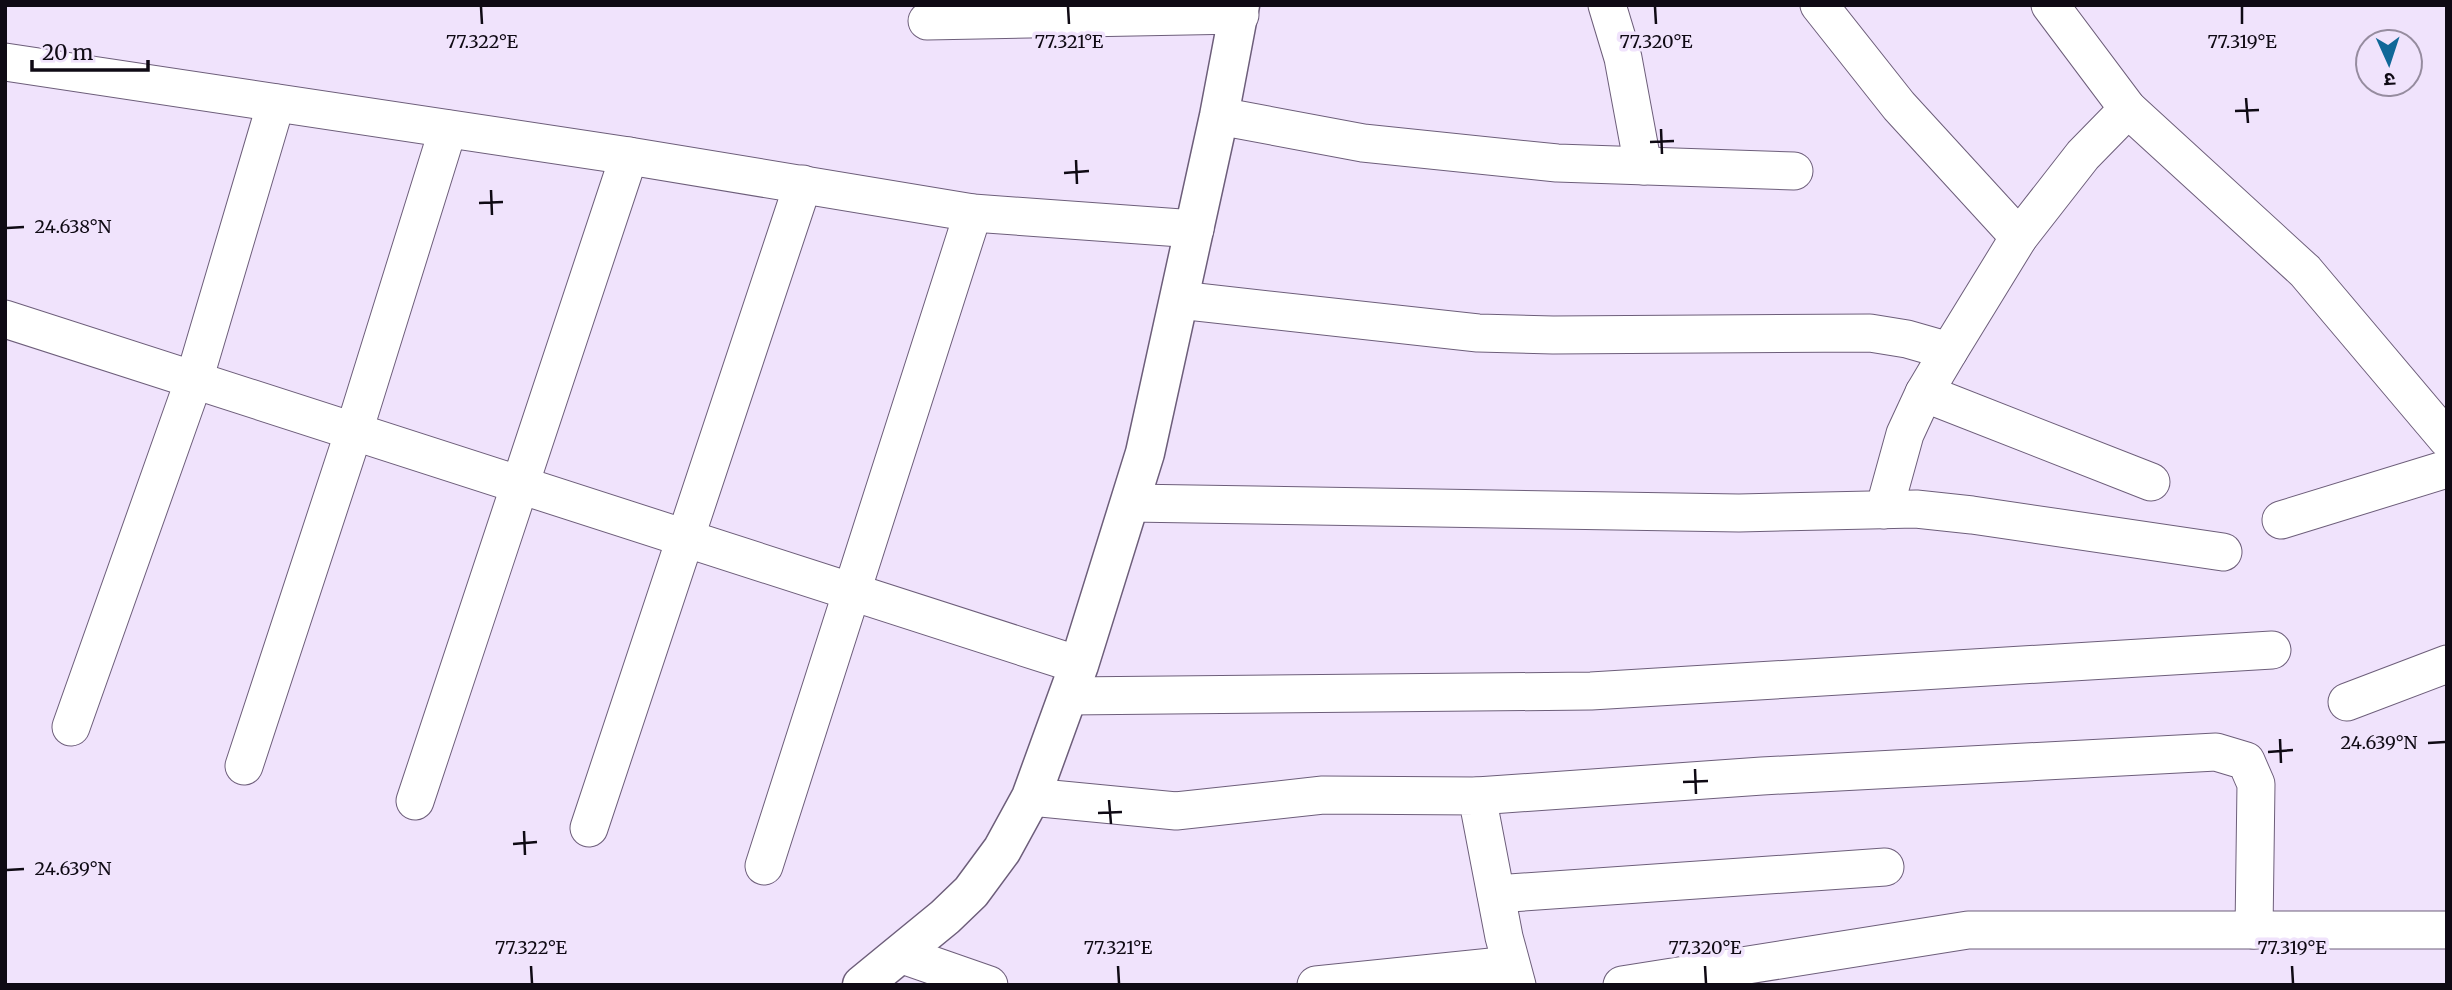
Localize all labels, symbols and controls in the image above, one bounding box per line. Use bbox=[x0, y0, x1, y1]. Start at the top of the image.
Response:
scale bar bbox=[32, 28, 147, 72]
north arrow bbox=[2354, 28, 2424, 98]
text: 77.322°E bbox=[446, 30, 519, 53]
text: 77.321°E bbox=[1035, 30, 1104, 53]
text: 77.320°E bbox=[1620, 30, 1693, 53]
text: 77.319°E bbox=[2207, 30, 2277, 53]
text: 20 m bbox=[42, 39, 94, 66]
text: उ bbox=[2383, 68, 2396, 92]
text: 24.638°N bbox=[35, 215, 112, 238]
text: 24.639°N bbox=[2341, 731, 2417, 754]
text: 24.639°N bbox=[35, 857, 111, 880]
text: 77.322°E bbox=[495, 936, 568, 959]
text: 77.321°E bbox=[1084, 936, 1153, 959]
text: 77.320°E bbox=[1669, 936, 1742, 959]
text: 77.319°E bbox=[2257, 936, 2327, 959]

